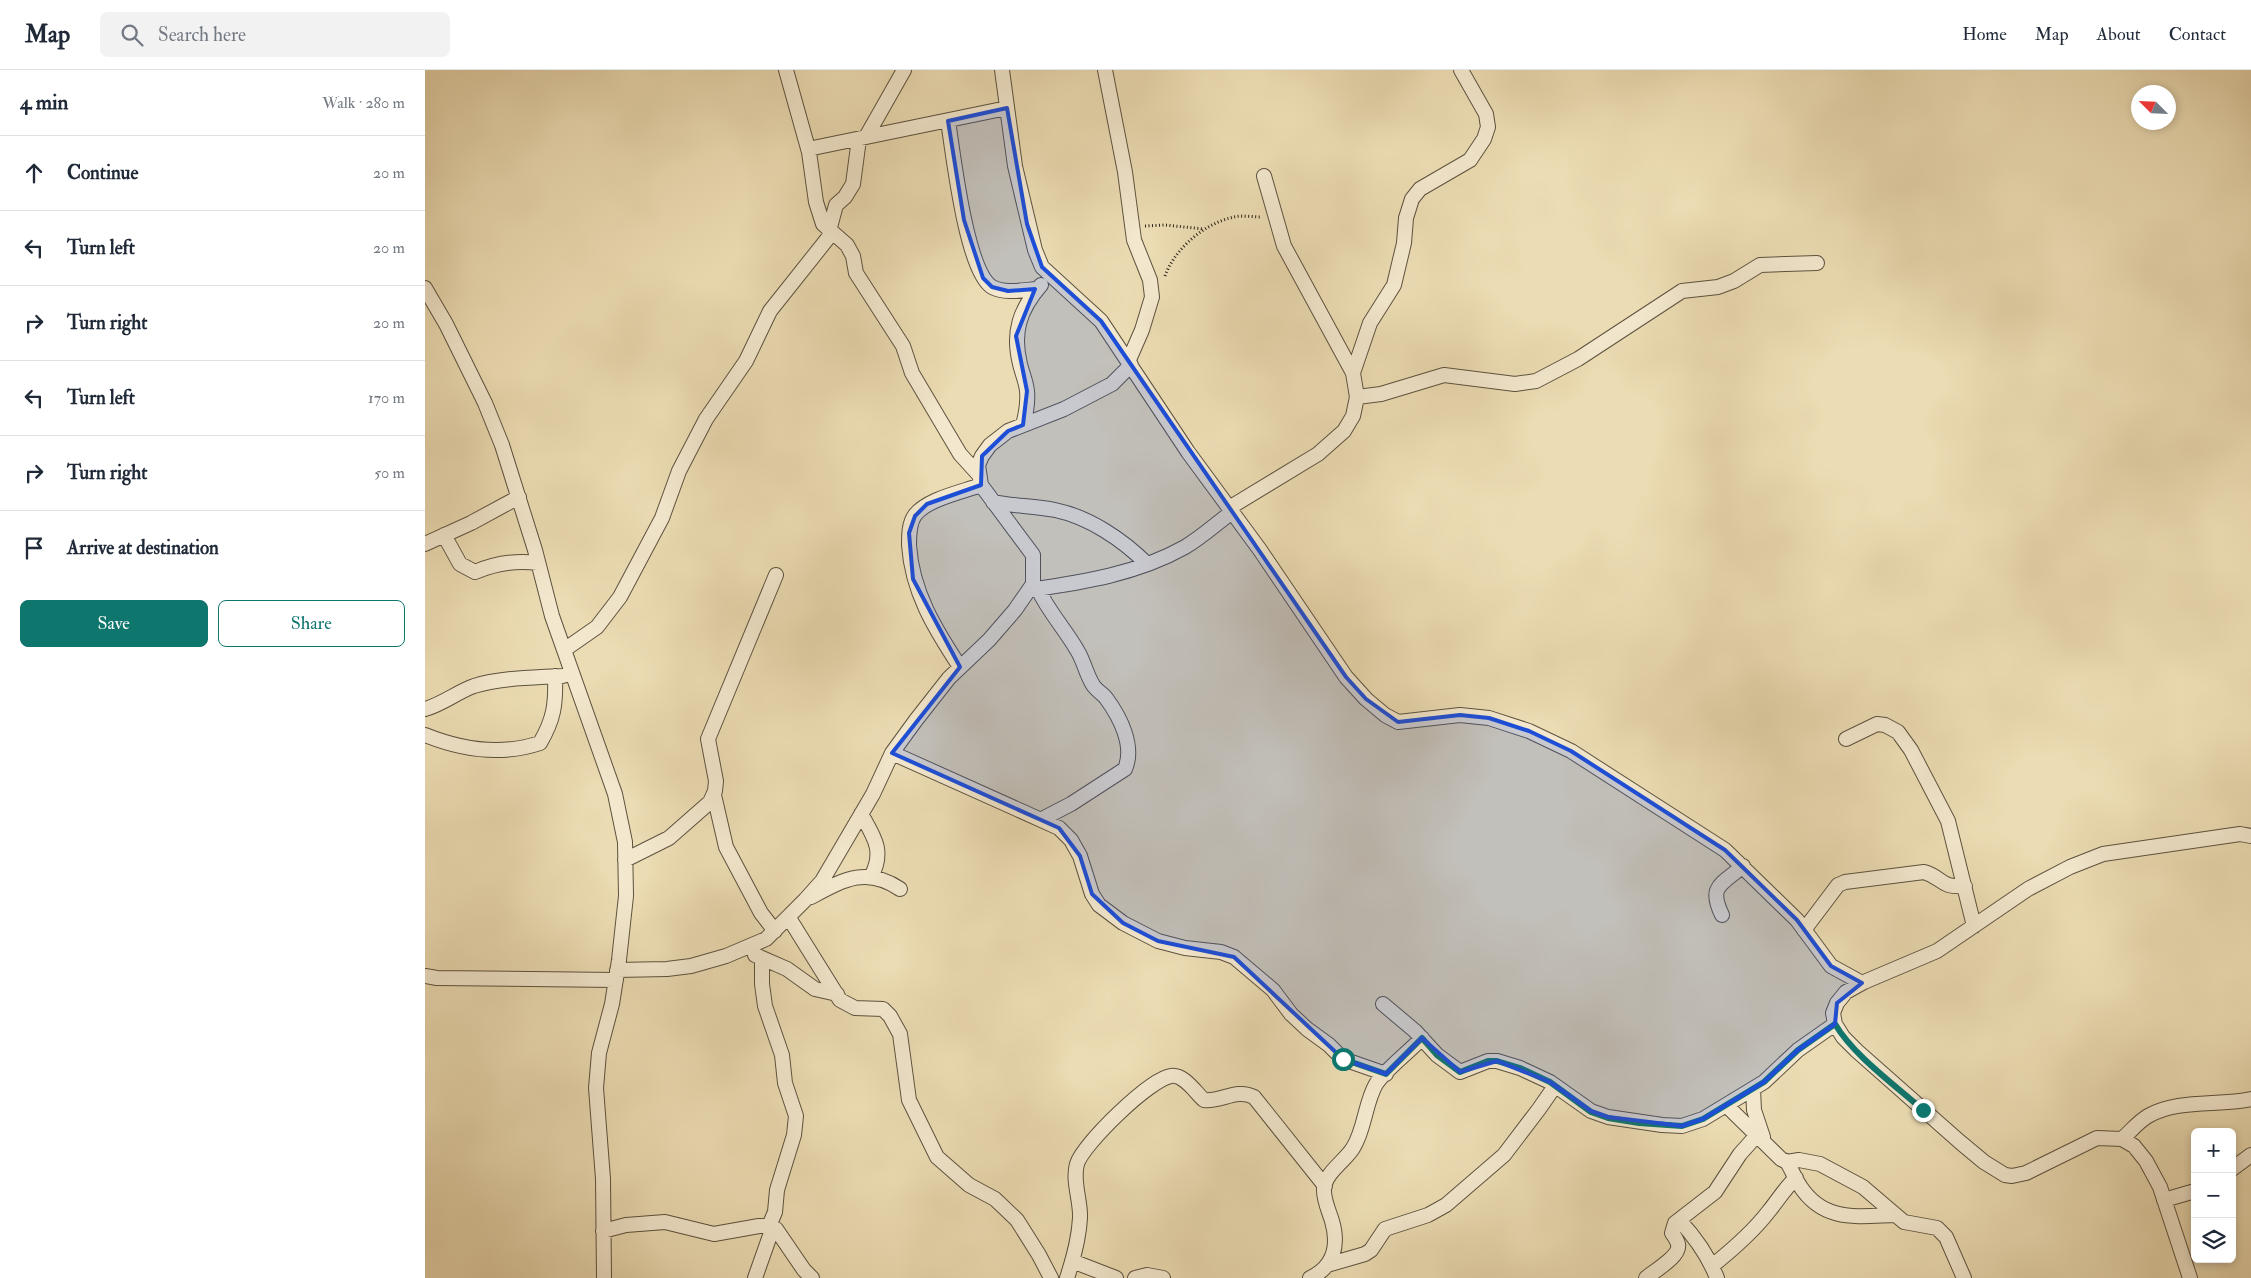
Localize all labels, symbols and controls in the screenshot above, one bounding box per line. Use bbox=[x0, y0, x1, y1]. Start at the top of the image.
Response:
search box bbox=[100, 12, 450, 57]
text: Map bbox=[25, 19, 70, 50]
icon: search bbox=[118, 21, 146, 49]
text: Search here bbox=[158, 23, 246, 47]
text: Home bbox=[1962, 23, 2007, 46]
text: Map bbox=[2035, 23, 2069, 46]
text: About bbox=[2097, 23, 2141, 46]
text: Contact bbox=[2169, 23, 2226, 46]
north arrow bbox=[2131, 85, 2176, 130]
text: 4 min bbox=[20, 89, 68, 116]
text: Walk · 280 m bbox=[322, 93, 405, 113]
icon: ahead bbox=[20, 159, 48, 187]
text: Continue bbox=[67, 161, 138, 185]
text: 20 m bbox=[373, 163, 405, 183]
icon: left bbox=[20, 234, 48, 262]
text: Turn left bbox=[67, 236, 135, 260]
text: 20 m bbox=[373, 238, 405, 258]
icon: right bbox=[20, 309, 48, 337]
text: Turn right bbox=[67, 311, 147, 335]
text: 20 m bbox=[373, 313, 405, 333]
icon: left bbox=[20, 384, 48, 412]
text: Turn left bbox=[67, 386, 135, 410]
text: 170 m bbox=[368, 388, 405, 408]
icon: right bbox=[20, 459, 48, 487]
text: Turn right bbox=[67, 461, 147, 485]
text: 50 m bbox=[374, 463, 405, 483]
icon: arrive bbox=[20, 534, 48, 562]
text: Arrive at destination bbox=[67, 536, 219, 560]
button: Save bbox=[20, 600, 208, 647]
button: Share bbox=[218, 600, 405, 647]
route start bbox=[1332, 1048, 1355, 1071]
route end bbox=[1912, 1099, 1935, 1122]
map controls bbox=[2191, 1128, 2236, 1263]
button: + bbox=[2191, 1128, 2236, 1173]
button: − bbox=[2191, 1173, 2236, 1218]
button: layers bbox=[2191, 1218, 2236, 1263]

